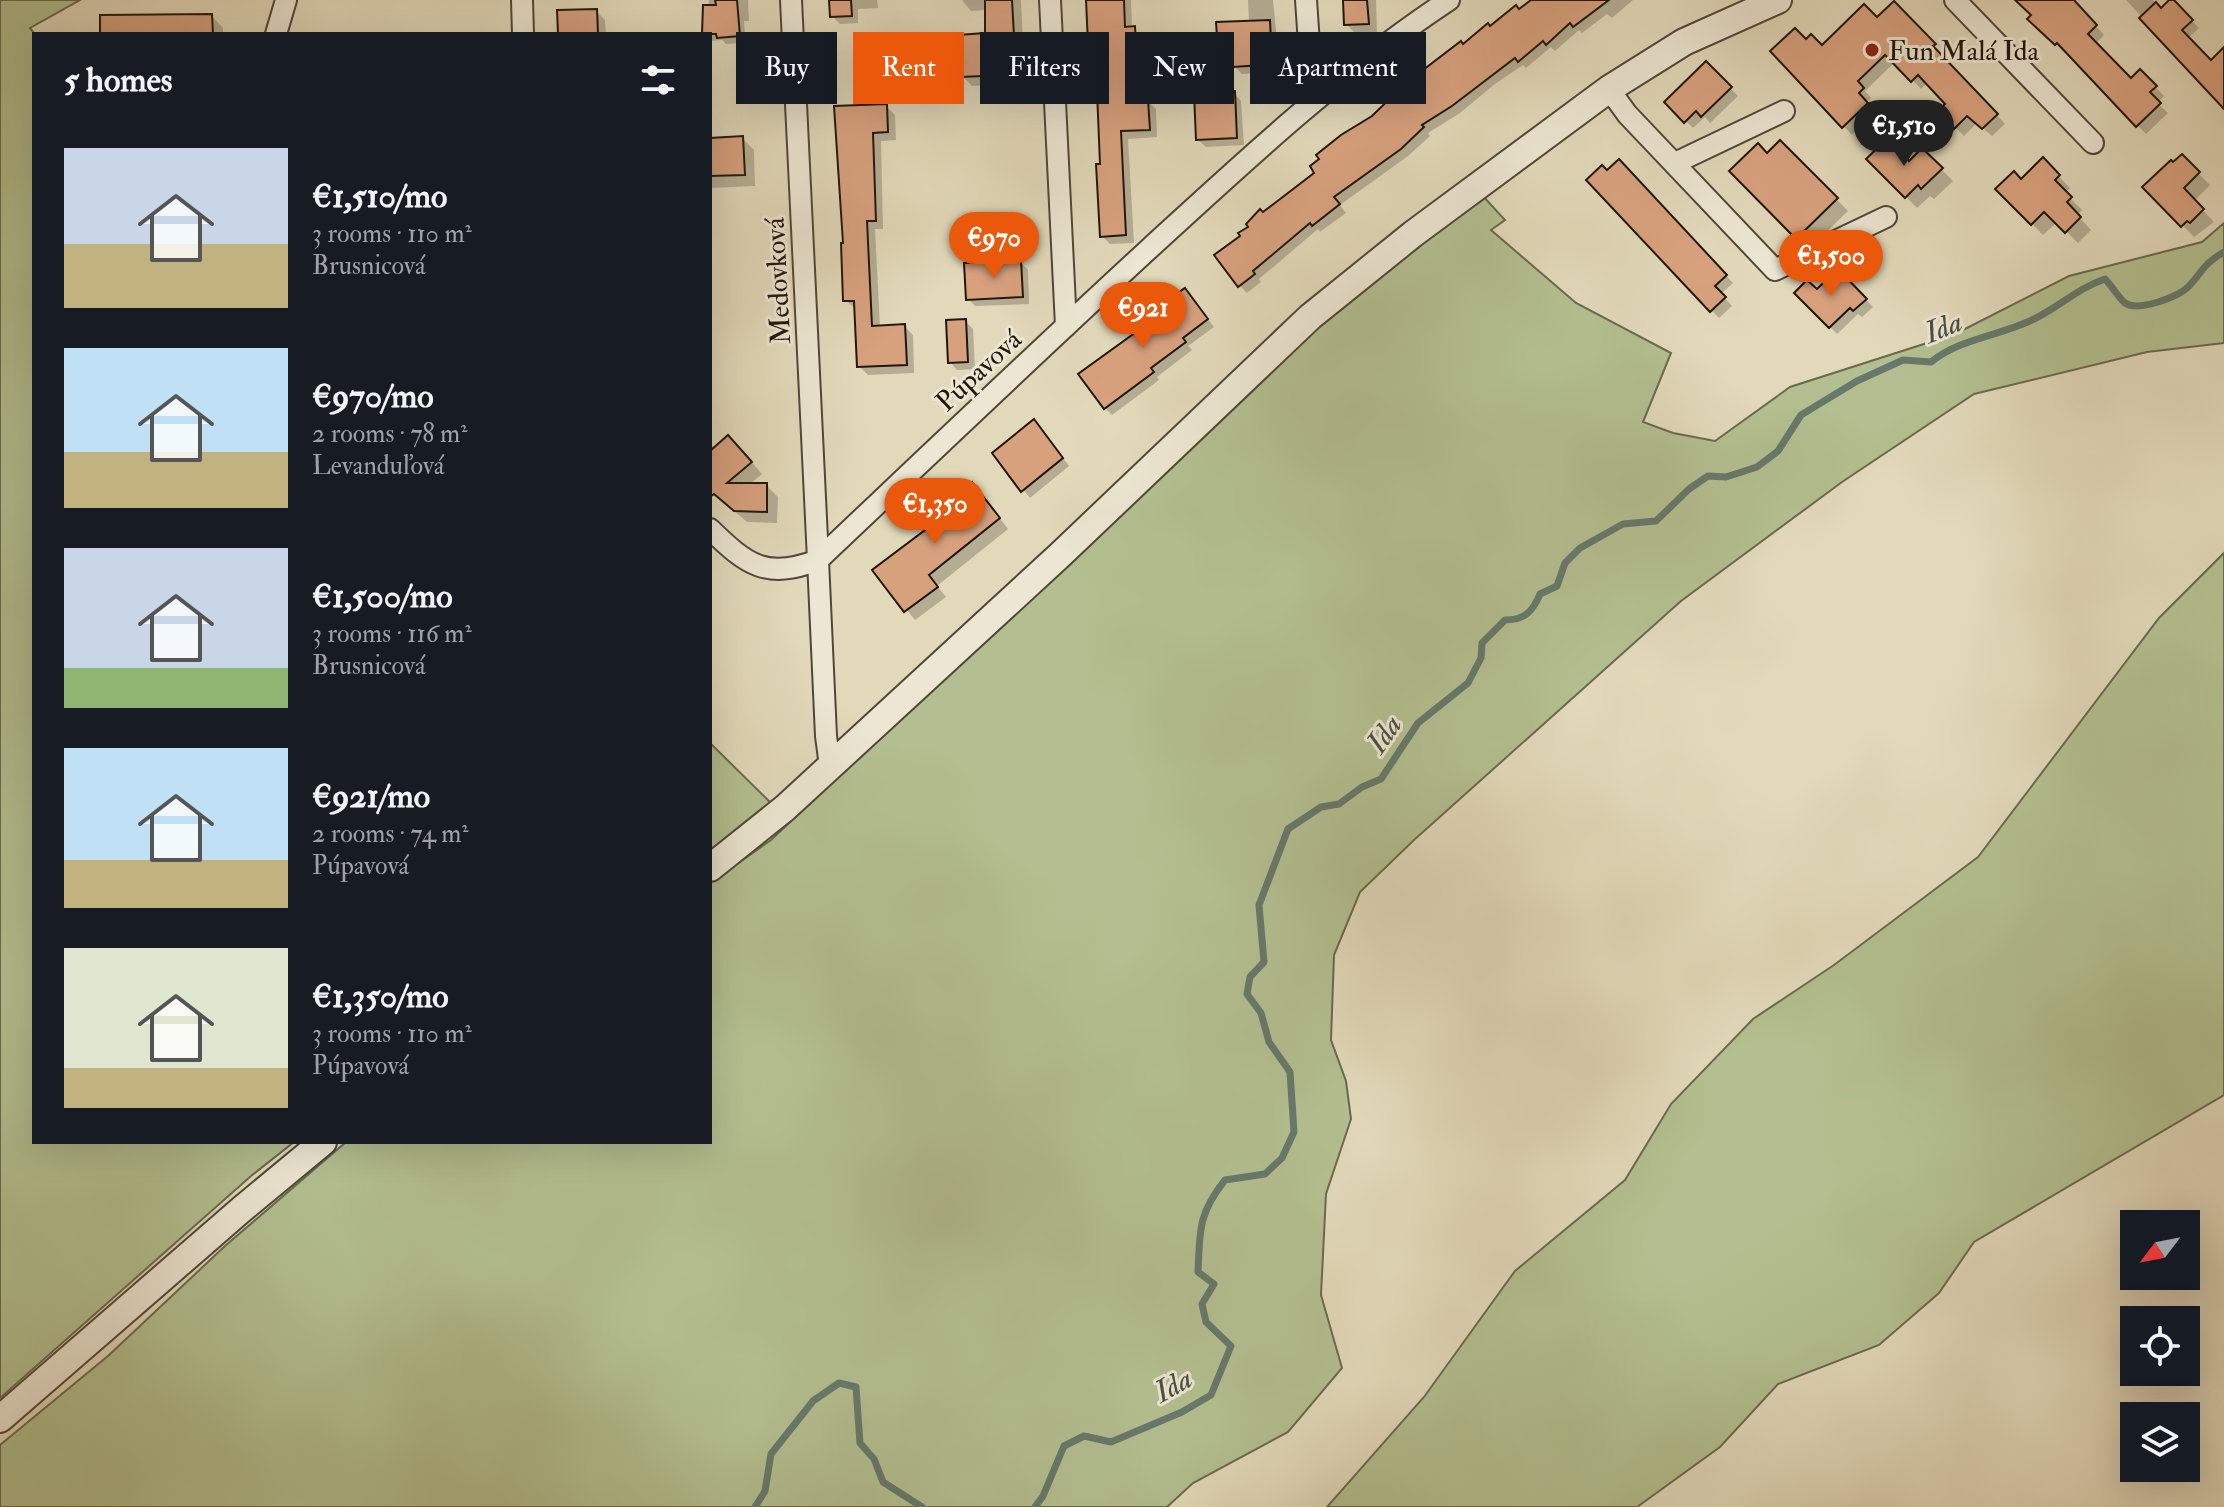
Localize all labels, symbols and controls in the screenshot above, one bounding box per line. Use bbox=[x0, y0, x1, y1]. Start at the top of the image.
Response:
chip: Buy bbox=[736, 32, 837, 104]
chip: Rent bbox=[853, 32, 964, 104]
chip: Filters bbox=[980, 32, 1109, 104]
chip: New bbox=[1125, 32, 1234, 104]
chip: Apartment bbox=[1250, 32, 1426, 104]
place label: Fun Malá Ida bbox=[1888, 34, 2040, 69]
marker: Fun Malá Ida bbox=[1863, 41, 1881, 59]
icon: filters bbox=[636, 58, 680, 102]
text: 5 homes bbox=[64, 59, 172, 102]
pin: €1,510 bbox=[1839, 100, 1969, 168]
text: €1,510 bbox=[1872, 110, 1936, 142]
text: €1,510/mo bbox=[312, 175, 447, 218]
icon: home bbox=[128, 180, 224, 276]
pin: €970 bbox=[947, 212, 1041, 280]
street label: Medovková bbox=[758, 216, 799, 345]
text: 3 rooms · 110 m² bbox=[312, 218, 472, 250]
text: €970 bbox=[967, 222, 1021, 254]
pin: €1,500 bbox=[1766, 230, 1896, 298]
text: €1,500 bbox=[1797, 240, 1865, 272]
text: Brusnicová bbox=[312, 250, 426, 282]
pin: €921 bbox=[1096, 282, 1190, 350]
text: €921 bbox=[1118, 292, 1169, 324]
water label: Ida bbox=[1917, 303, 1968, 352]
street label: Púpavová bbox=[929, 322, 1030, 420]
text: €970/mo bbox=[312, 375, 434, 418]
icon: home bbox=[128, 380, 224, 476]
text: 2 rooms · 78 m² bbox=[312, 418, 468, 450]
text: Levanduľová bbox=[312, 450, 444, 482]
pin: €1,350 bbox=[870, 478, 1000, 546]
text: €1,350 bbox=[902, 488, 968, 520]
text: €1,500/mo bbox=[312, 575, 453, 618]
icon: home bbox=[128, 580, 224, 676]
text: 3 rooms · 116 m² bbox=[312, 618, 472, 650]
text: Brusnicová bbox=[312, 650, 426, 682]
water label: Ida bbox=[1357, 708, 1411, 762]
text: €921/mo bbox=[312, 775, 430, 818]
icon: home bbox=[128, 780, 224, 876]
text: 2 rooms · 74 m² bbox=[312, 818, 469, 850]
text: Púpavová bbox=[312, 850, 409, 882]
text: €1,350/mo bbox=[312, 975, 449, 1018]
icon: home bbox=[128, 980, 224, 1076]
text: 3 rooms · 110 m² bbox=[312, 1018, 472, 1050]
text: Púpavová bbox=[312, 1050, 409, 1082]
north arrow bbox=[2120, 1210, 2200, 1290]
map controls bbox=[2120, 1210, 2200, 1482]
button: locate bbox=[2120, 1306, 2200, 1386]
water label: Ida bbox=[1146, 1360, 1199, 1412]
button: layers bbox=[2120, 1402, 2200, 1482]

